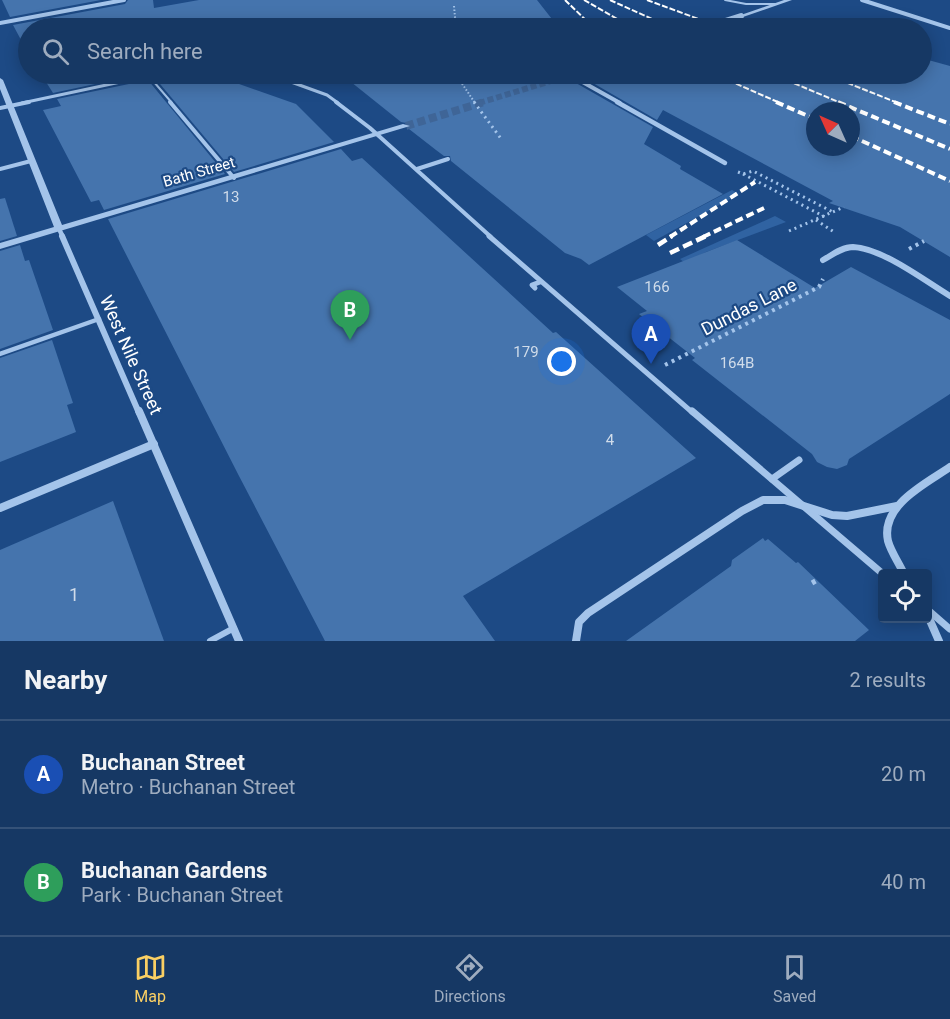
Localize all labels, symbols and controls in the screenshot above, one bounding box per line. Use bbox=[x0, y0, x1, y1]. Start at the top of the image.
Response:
search box bbox=[18, 18, 932, 84]
icon: search bbox=[39, 35, 72, 68]
text: Search here bbox=[87, 39, 203, 64]
north arrow bbox=[806, 102, 860, 156]
street label: Bath Street bbox=[161, 153, 237, 191]
house number: 13 bbox=[223, 188, 239, 206]
street label: Dundas Lane bbox=[698, 274, 800, 340]
house number: 166 bbox=[644, 278, 670, 296]
pin: B bbox=[330, 290, 370, 340]
street label: West Nile Street bbox=[96, 292, 167, 418]
pin: A bbox=[632, 314, 670, 364]
house number: 179 bbox=[513, 343, 539, 361]
your location bbox=[547, 347, 576, 376]
house number: 164B bbox=[720, 354, 754, 372]
house number: 4 bbox=[606, 431, 615, 449]
map controls bbox=[878, 569, 932, 623]
button: locate bbox=[878, 569, 932, 623]
house number: 1 bbox=[69, 584, 79, 605]
text: Nearby bbox=[24, 665, 107, 695]
text: 2 results bbox=[850, 668, 926, 692]
text: Buchanan Street bbox=[81, 750, 245, 775]
text: A bbox=[37, 762, 50, 786]
text: 20 m bbox=[881, 762, 926, 786]
text: Metro · Buchanan Street bbox=[81, 775, 295, 799]
text: Buchanan Gardens bbox=[81, 858, 267, 883]
text: B bbox=[37, 870, 50, 894]
text: 40 m bbox=[881, 870, 926, 894]
text: Park · Buchanan Street bbox=[81, 883, 283, 907]
tab: Map bbox=[134, 951, 167, 1006]
tab: Directions bbox=[434, 951, 506, 1006]
tab: Saved bbox=[773, 951, 816, 1006]

